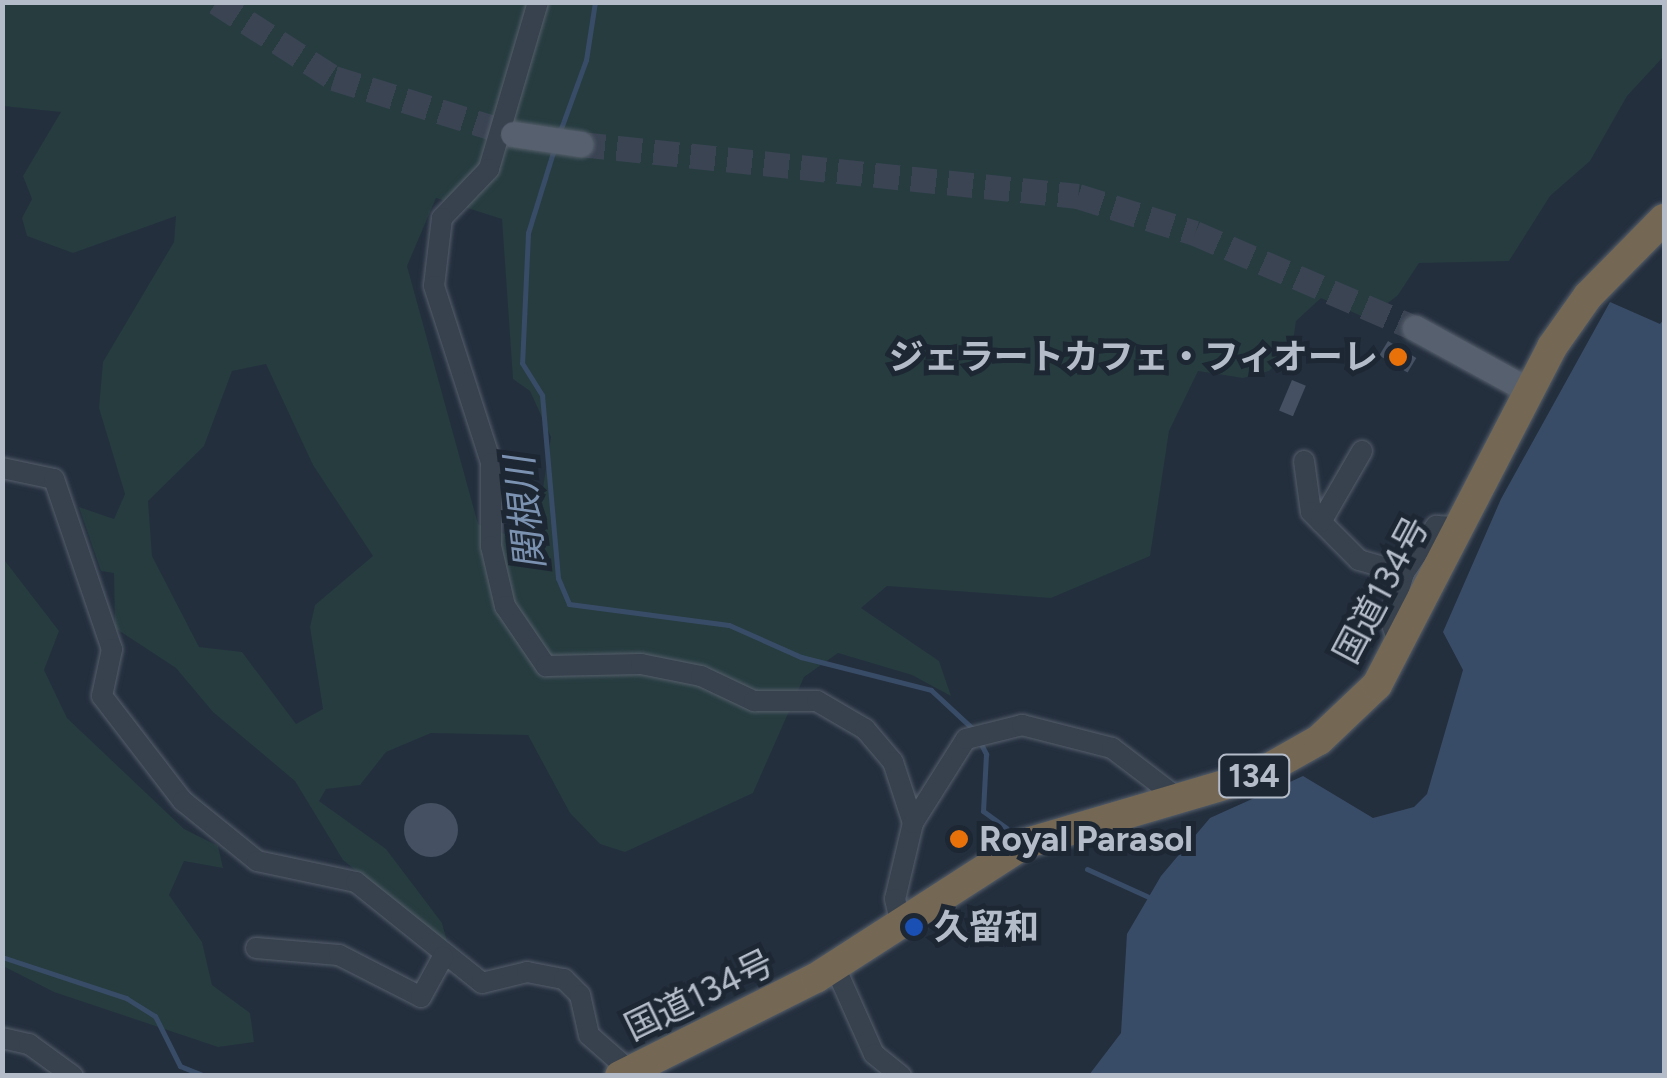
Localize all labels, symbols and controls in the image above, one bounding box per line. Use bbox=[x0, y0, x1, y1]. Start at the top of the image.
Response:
place label: ジェラートカフェ・フィオーレ bbox=[888, 336, 1378, 378]
marker: ジェラートカフェ・フィオーレ bbox=[1387, 346, 1409, 368]
water label: 関根川 bbox=[497, 454, 555, 572]
street label: 国道134号 bbox=[1325, 509, 1437, 671]
road number: 134 bbox=[1216, 749, 1292, 803]
place label: Royal Parasol bbox=[979, 818, 1193, 860]
marker: Royal Parasol bbox=[948, 828, 970, 850]
place label: 久留和 bbox=[934, 906, 1039, 948]
marker: 久留和 bbox=[903, 916, 925, 938]
street label: 国道134号 bbox=[618, 941, 780, 1049]

